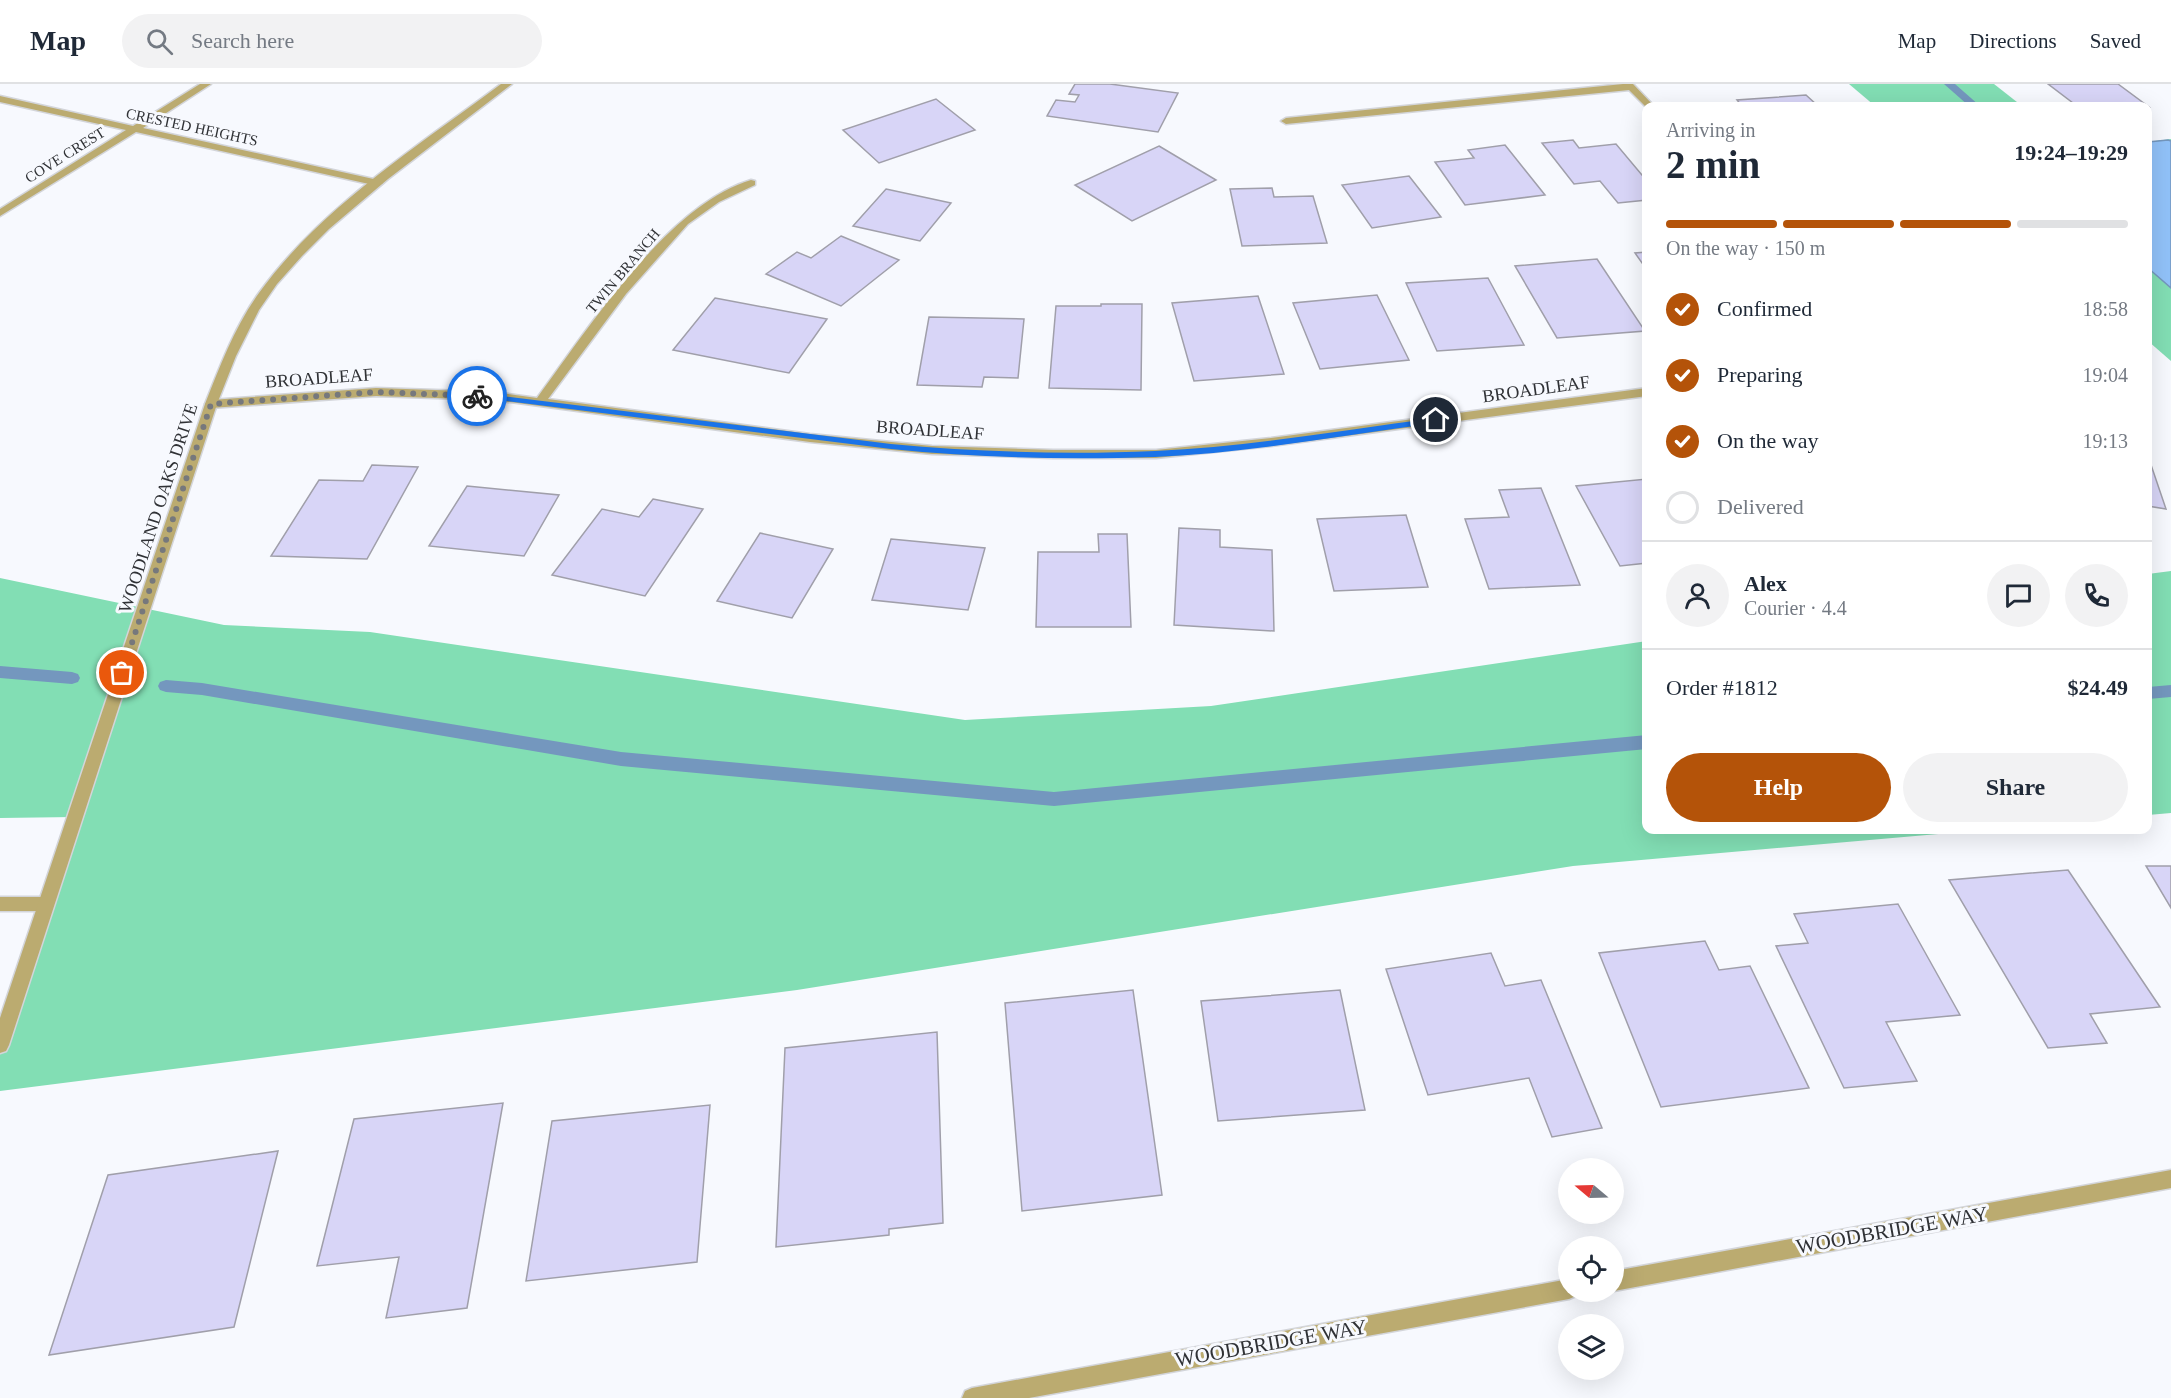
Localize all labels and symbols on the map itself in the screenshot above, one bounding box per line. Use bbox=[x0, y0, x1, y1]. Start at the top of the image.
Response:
street label: CRESTED HEIGHTS bbox=[125, 105, 259, 149]
street label: COVE CREST bbox=[22, 124, 108, 186]
street label: TWIN BRANCH bbox=[583, 225, 663, 317]
street label: BROADLEAF bbox=[264, 364, 374, 392]
courier bbox=[447, 366, 507, 426]
street label: BROADLEAF bbox=[1481, 372, 1591, 406]
pin bbox=[1410, 394, 1461, 445]
street label: WOODLAND OAKS DRIVE bbox=[115, 401, 201, 615]
street label: BROADLEAF bbox=[875, 416, 985, 444]
pin bbox=[96, 647, 147, 698]
north arrow bbox=[1558, 1158, 1624, 1224]
street label: WOODBRIDGE WAY bbox=[1794, 1201, 1990, 1259]
street label: WOODBRIDGE WAY bbox=[1173, 1314, 1369, 1372]

